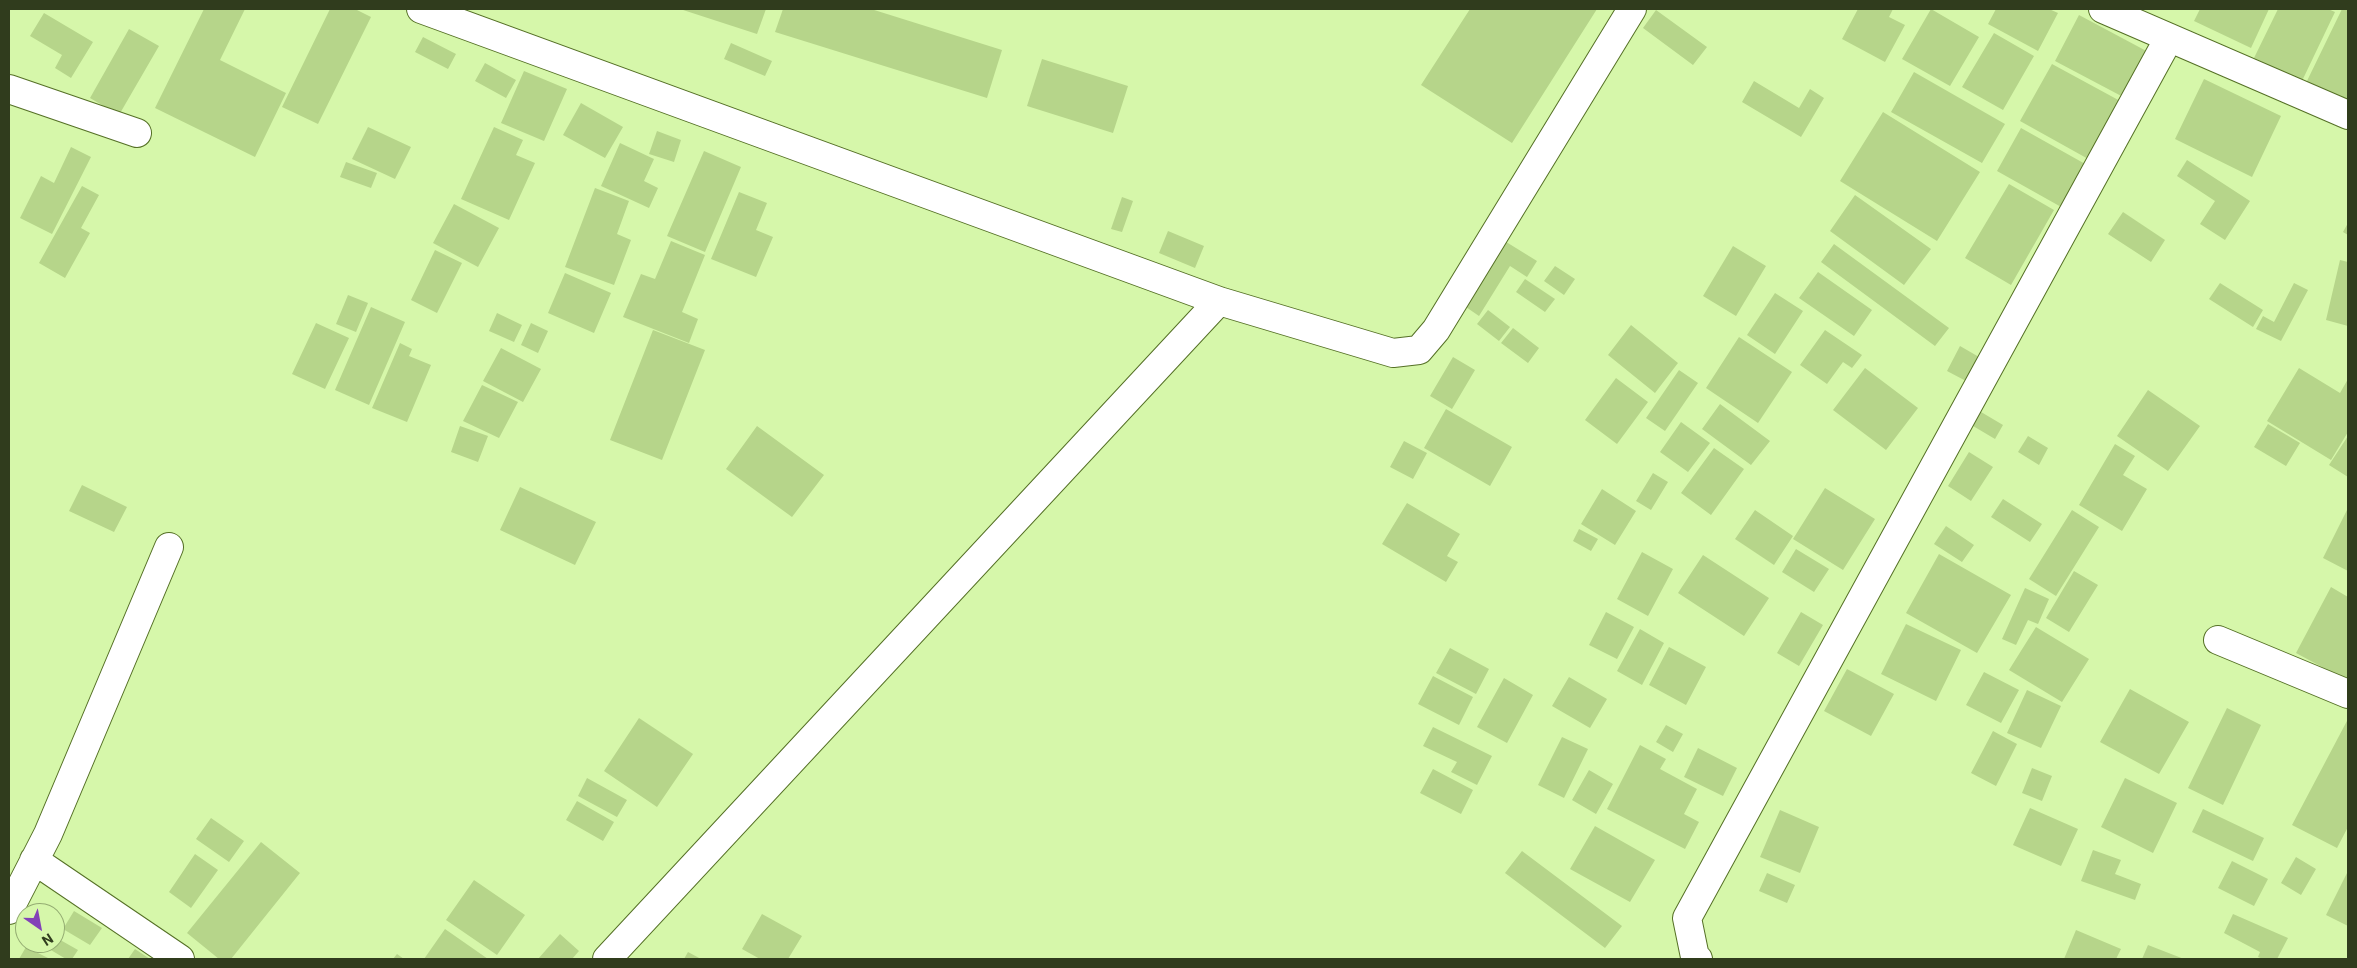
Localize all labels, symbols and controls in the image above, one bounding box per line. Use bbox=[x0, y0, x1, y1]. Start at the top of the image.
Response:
north arrow bbox=[15, 903, 65, 953]
text: N bbox=[39, 930, 56, 949]

